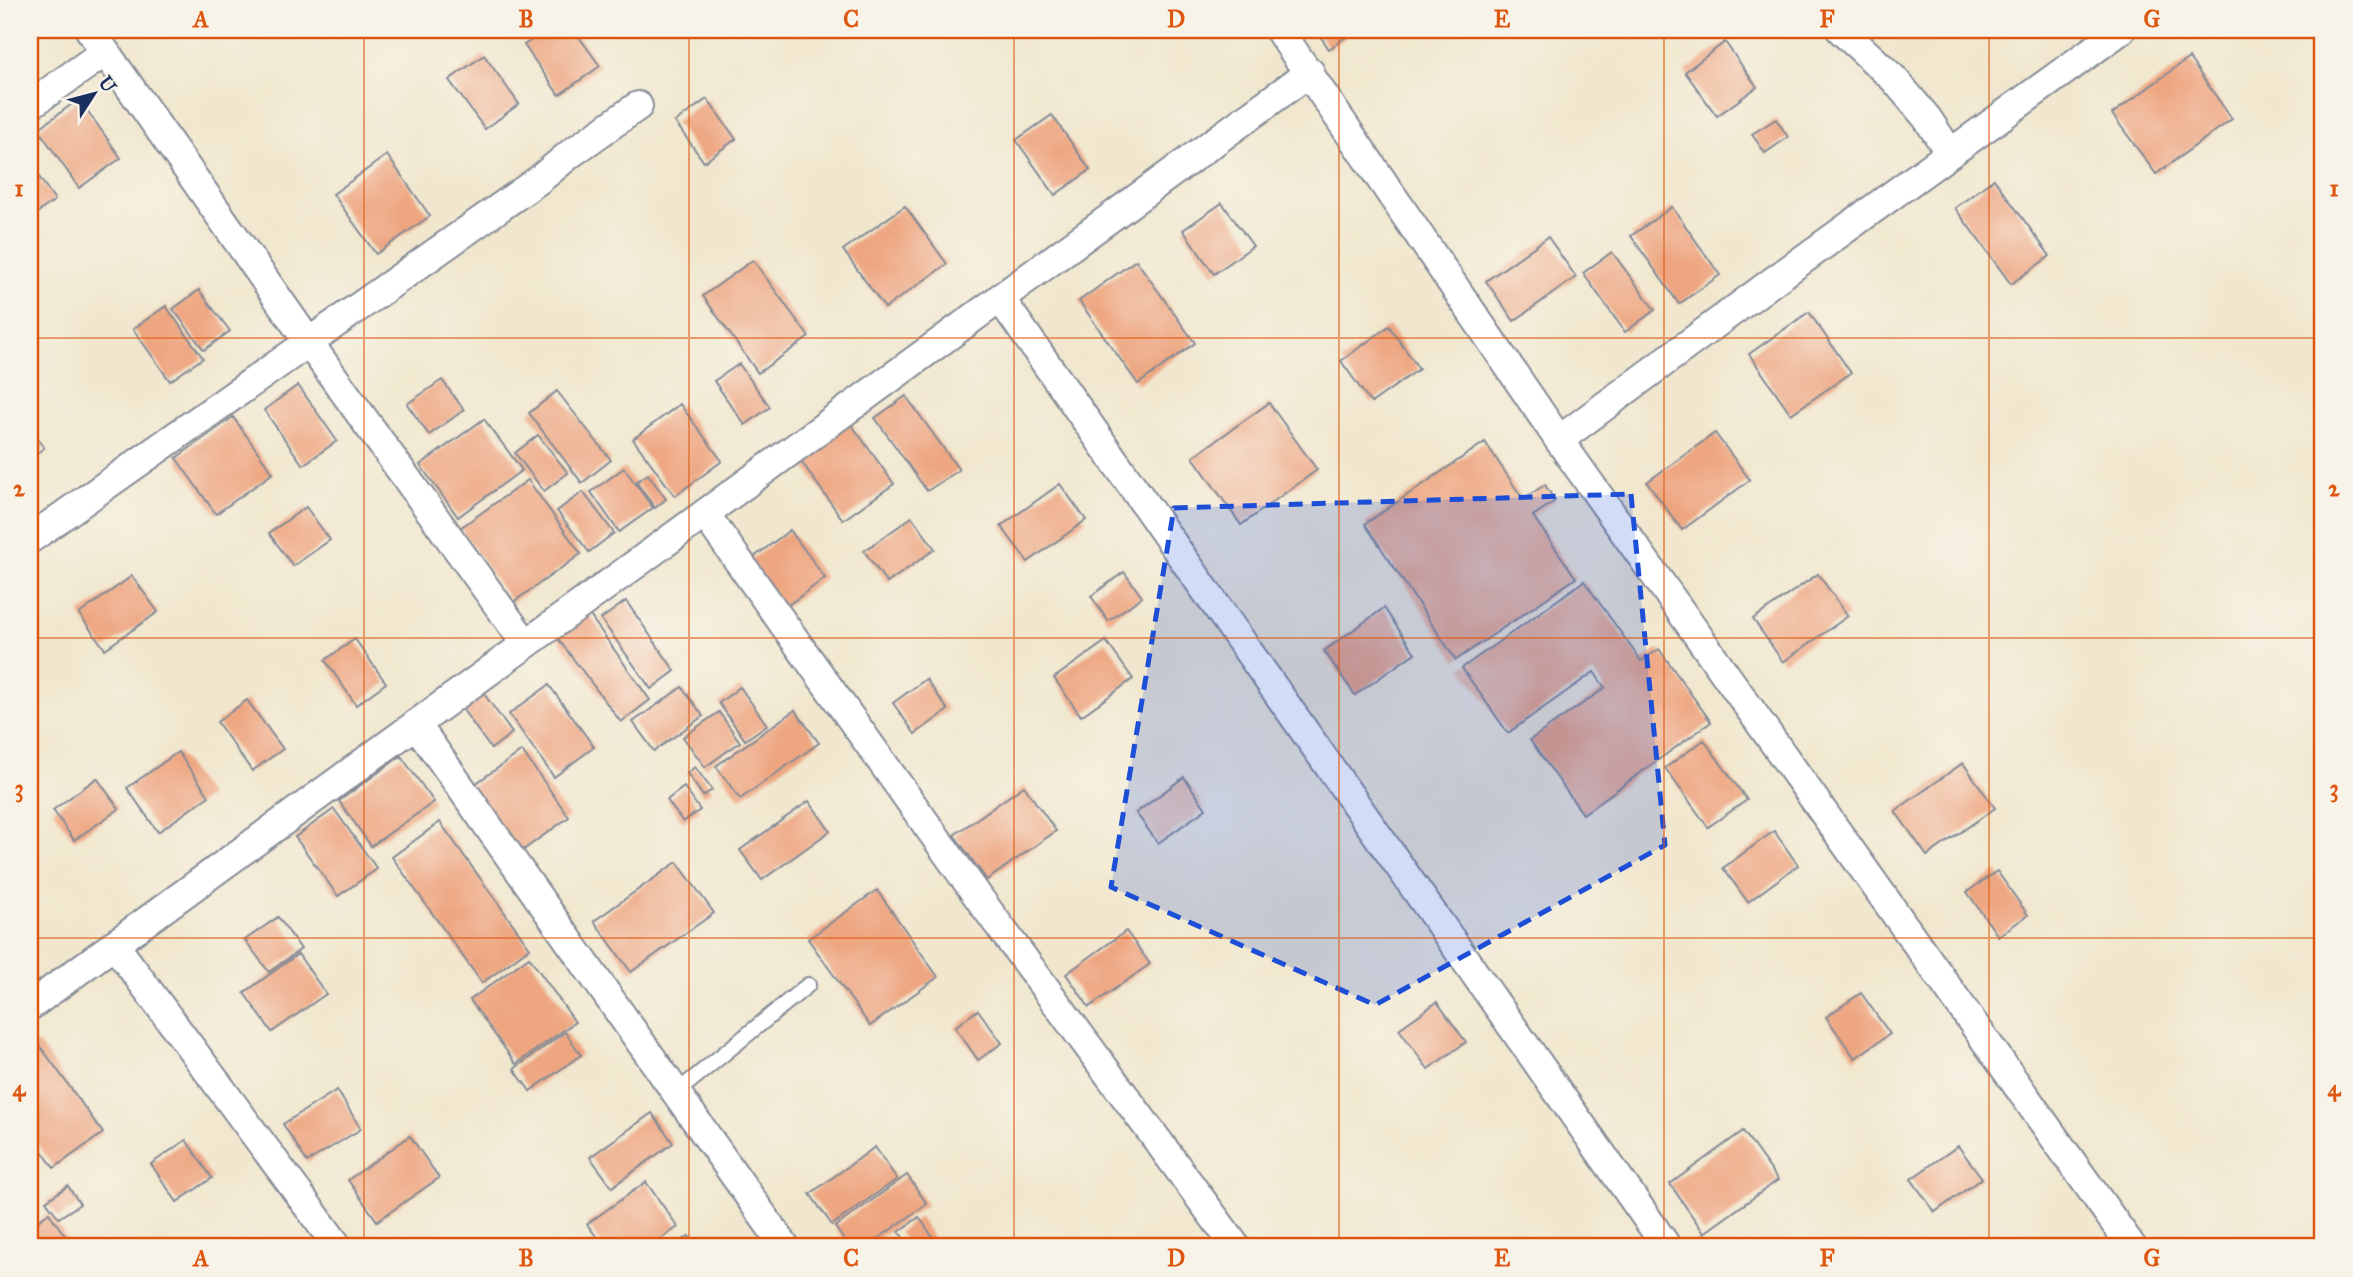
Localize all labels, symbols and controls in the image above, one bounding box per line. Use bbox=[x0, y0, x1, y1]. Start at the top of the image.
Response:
text: A bbox=[191, 5, 209, 33]
text: B bbox=[518, 5, 534, 33]
text: C bbox=[843, 5, 859, 33]
text: D bbox=[1167, 5, 1185, 33]
text: E bbox=[1494, 5, 1511, 33]
text: F bbox=[1819, 5, 1835, 33]
text: G bbox=[2144, 5, 2161, 33]
north arrow bbox=[60, 60, 130, 130]
text: U bbox=[94, 71, 122, 98]
text: 1 bbox=[14, 174, 24, 202]
text: 1 bbox=[2329, 174, 2339, 202]
text: 2 bbox=[13, 474, 25, 502]
text: 2 bbox=[2328, 474, 2340, 502]
text: 3 bbox=[14, 774, 24, 803]
text: 3 bbox=[2329, 774, 2339, 803]
text: 4 bbox=[13, 1074, 27, 1102]
text: 4 bbox=[2328, 1074, 2342, 1102]
text: A bbox=[191, 1244, 209, 1272]
text: B bbox=[518, 1244, 534, 1272]
text: C bbox=[843, 1244, 859, 1272]
text: D bbox=[1167, 1244, 1185, 1272]
text: E bbox=[1494, 1244, 1511, 1272]
text: F bbox=[1819, 1244, 1835, 1272]
text: G bbox=[2144, 1244, 2161, 1272]

